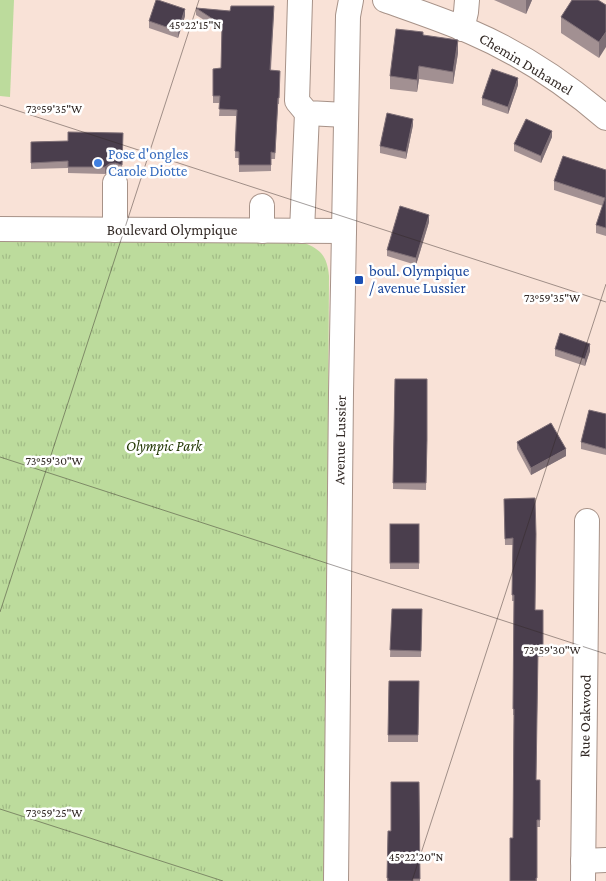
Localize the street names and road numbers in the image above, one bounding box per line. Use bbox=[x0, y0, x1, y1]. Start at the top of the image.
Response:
street label: Chemin Duhamel bbox=[476, 30, 576, 98]
street label: Boulevard Olympique bbox=[107, 222, 238, 239]
street label: Avenue Lussier bbox=[331, 394, 349, 485]
street label: Rue Oakwood bbox=[576, 674, 594, 758]

